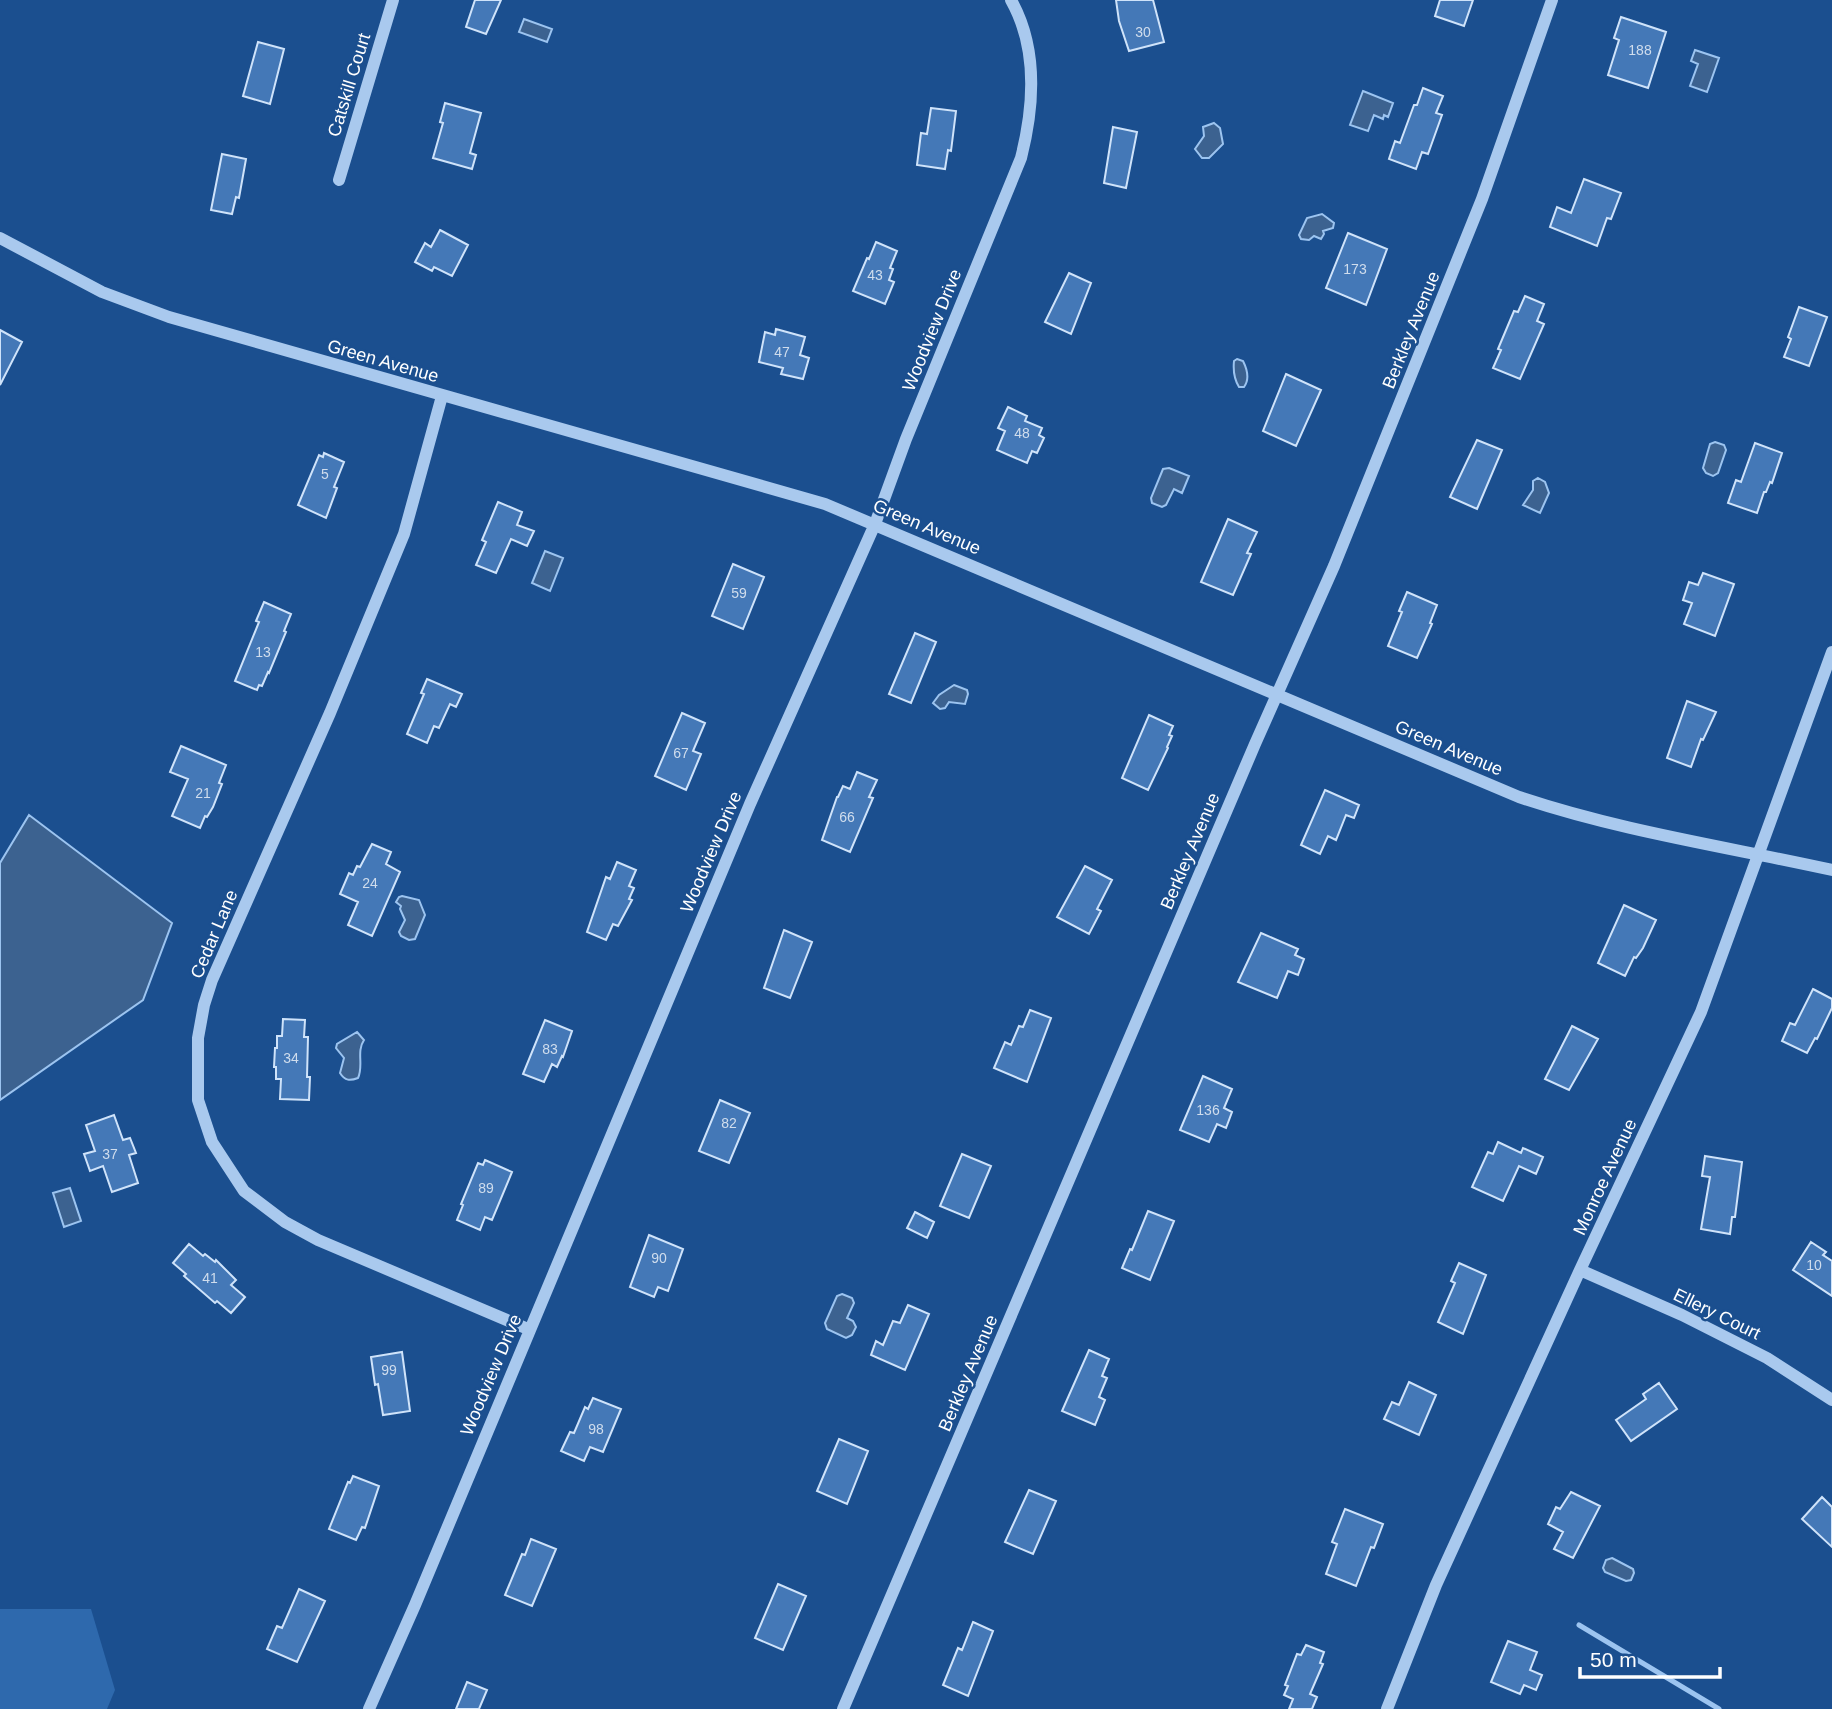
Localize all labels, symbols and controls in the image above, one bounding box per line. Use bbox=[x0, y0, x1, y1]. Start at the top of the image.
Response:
house number: 30 bbox=[1135, 24, 1151, 40]
street label: Catskill Court bbox=[324, 31, 374, 139]
house number: 188 bbox=[1628, 42, 1652, 58]
house number: 173 bbox=[1343, 261, 1367, 277]
street label: Woodview Drive bbox=[898, 266, 966, 394]
house number: 43 bbox=[867, 267, 883, 283]
street label: Berkley Avenue bbox=[1378, 268, 1444, 392]
street label: Green Avenue bbox=[325, 336, 441, 386]
house number: 47 bbox=[774, 344, 790, 360]
house number: 48 bbox=[1014, 425, 1030, 441]
house number: 5 bbox=[321, 466, 329, 482]
street label: Green Avenue bbox=[870, 495, 984, 559]
house number: 59 bbox=[731, 585, 747, 601]
house number: 13 bbox=[255, 644, 271, 660]
street label: Green Avenue bbox=[1392, 716, 1506, 780]
house number: 67 bbox=[673, 745, 689, 761]
house number: 21 bbox=[195, 785, 211, 801]
street label: Woodview Drive bbox=[676, 788, 746, 916]
street label: Berkley Avenue bbox=[1156, 790, 1224, 912]
house number: 66 bbox=[839, 809, 855, 825]
house number: 24 bbox=[362, 875, 378, 891]
street label: Cedar Lane bbox=[186, 887, 242, 981]
house number: 83 bbox=[542, 1041, 558, 1057]
house number: 34 bbox=[283, 1050, 299, 1066]
house number: 136 bbox=[1196, 1102, 1220, 1118]
house number: 82 bbox=[721, 1115, 737, 1131]
street label: Monroe Avenue bbox=[1569, 1116, 1641, 1238]
house number: 37 bbox=[102, 1146, 118, 1162]
house number: 89 bbox=[478, 1180, 494, 1196]
house number: 90 bbox=[651, 1250, 667, 1266]
house number: 10 bbox=[1806, 1257, 1822, 1273]
house number: 41 bbox=[202, 1270, 218, 1286]
street label: Ellery Court bbox=[1670, 1284, 1764, 1344]
street label: Woodview Drive bbox=[456, 1311, 526, 1439]
street label: Berkley Avenue bbox=[934, 1312, 1002, 1434]
house number: 99 bbox=[381, 1362, 397, 1378]
house number: 98 bbox=[588, 1421, 604, 1437]
scale bar bbox=[1580, 1636, 1720, 1680]
text: 50 m bbox=[1590, 1648, 1637, 1671]

